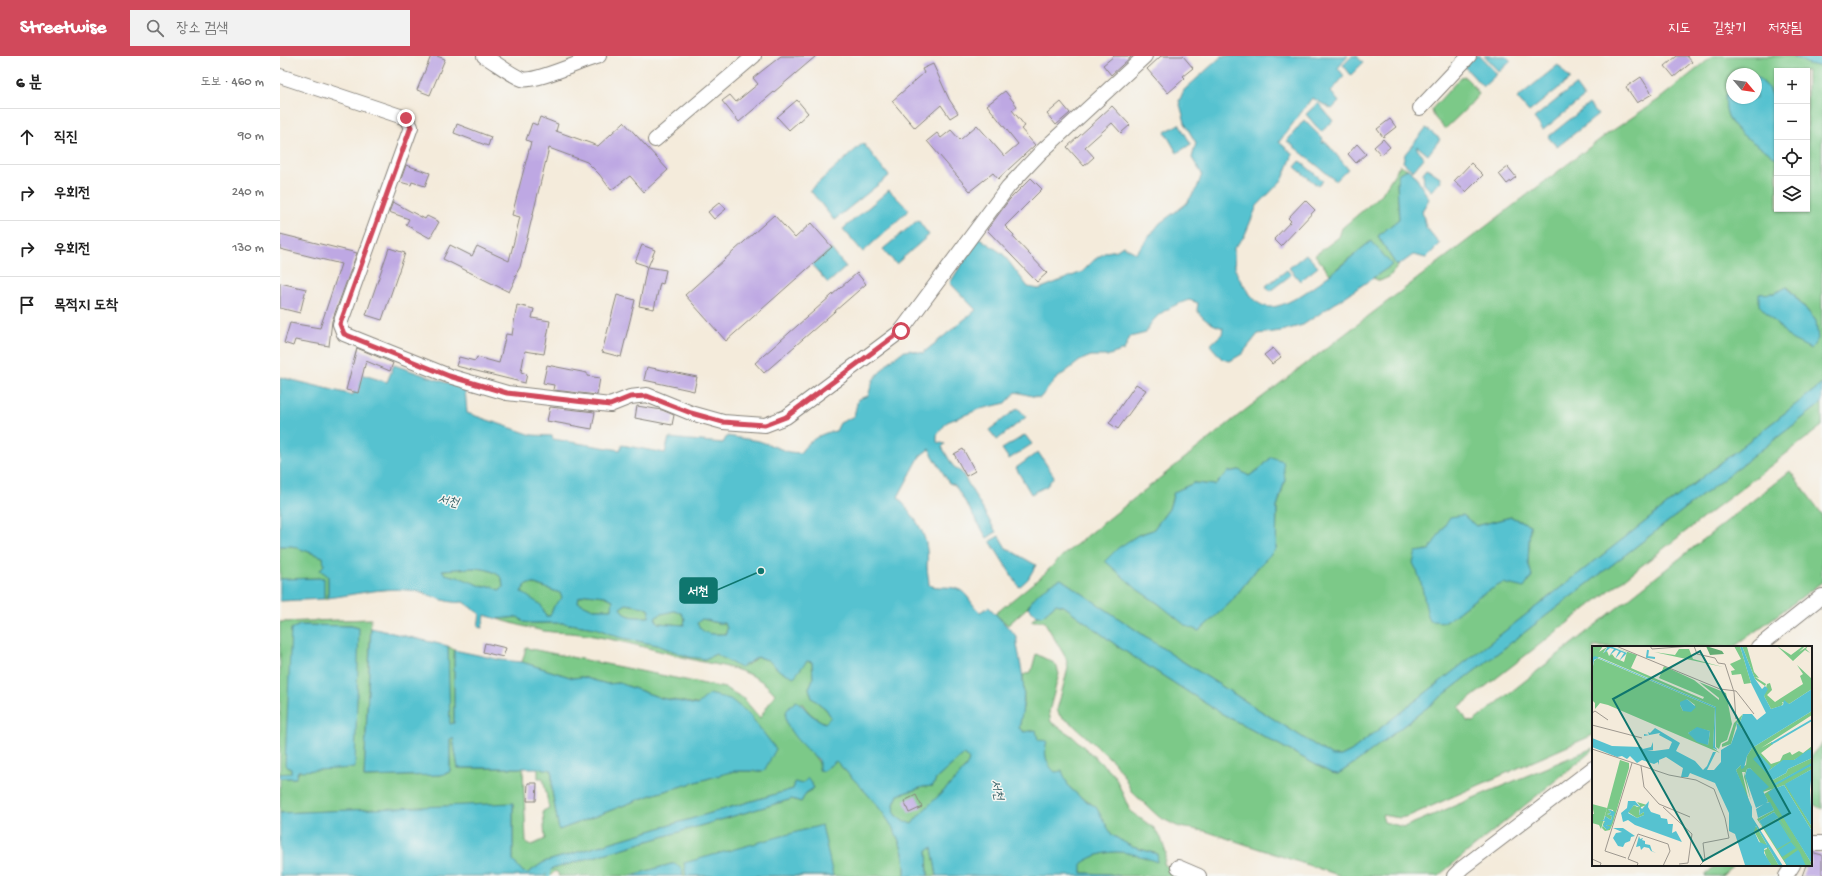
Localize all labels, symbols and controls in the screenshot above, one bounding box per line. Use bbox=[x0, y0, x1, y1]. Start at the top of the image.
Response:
search box bbox=[130, 10, 410, 46]
text: Streetwise bbox=[20, 17, 106, 40]
icon: search bbox=[144, 17, 166, 39]
text: 장소 검색 bbox=[176, 20, 228, 38]
text: 지도 bbox=[1668, 21, 1690, 38]
text: 길찾기 bbox=[1712, 21, 1746, 38]
text: 저장됨 bbox=[1768, 21, 1802, 38]
north arrow bbox=[1726, 68, 1762, 104]
map controls bbox=[1774, 68, 1810, 212]
button: + bbox=[1774, 68, 1810, 104]
text: 6 분 bbox=[16, 74, 42, 94]
text: 도보 · 460 m bbox=[200, 75, 264, 90]
button: − bbox=[1774, 104, 1810, 140]
route end bbox=[397, 109, 415, 127]
icon: ahead bbox=[16, 126, 38, 148]
text: 직진 bbox=[54, 129, 78, 147]
text: 90 m bbox=[238, 129, 264, 144]
button: locate bbox=[1774, 140, 1810, 176]
button: layers bbox=[1774, 176, 1810, 212]
icon: right bbox=[16, 182, 38, 204]
text: 우회전 bbox=[54, 185, 90, 203]
text: 240 m bbox=[232, 185, 264, 200]
icon: right bbox=[16, 238, 38, 260]
text: 우회전 bbox=[54, 241, 90, 259]
text: 130 m bbox=[232, 241, 264, 256]
icon: arrive bbox=[16, 294, 38, 316]
text: 목적지 도착 bbox=[54, 297, 118, 315]
route start bbox=[892, 322, 910, 340]
water label: 서천 bbox=[436, 492, 461, 512]
callout: 서천 bbox=[680, 578, 717, 603]
text: 서천 bbox=[688, 585, 708, 600]
inset map bbox=[1592, 646, 1812, 866]
water label: 서천 bbox=[986, 778, 1006, 803]

